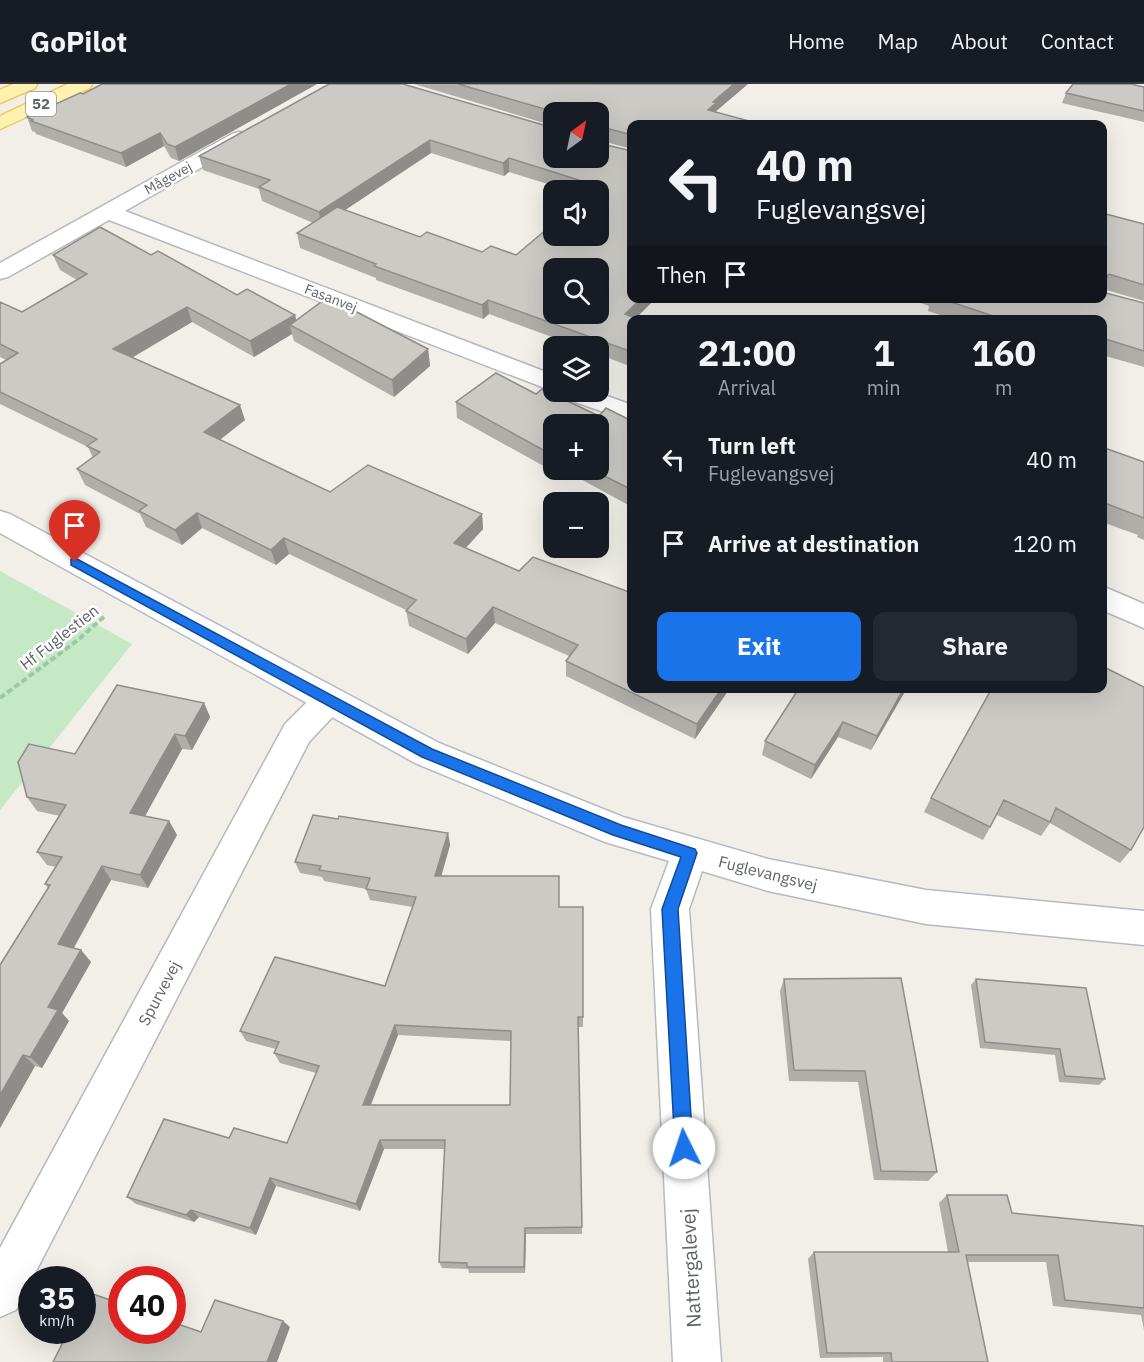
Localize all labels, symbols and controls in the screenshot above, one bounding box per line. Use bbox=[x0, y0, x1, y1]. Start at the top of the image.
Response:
text: GoPilot bbox=[30, 23, 127, 60]
text: Home bbox=[788, 27, 845, 55]
text: Map bbox=[878, 27, 918, 55]
text: About bbox=[951, 27, 1008, 55]
text: Contact bbox=[1041, 27, 1114, 55]
road number: 52 bbox=[26, 92, 56, 116]
north arrow bbox=[543, 102, 609, 168]
map controls bbox=[543, 102, 609, 558]
text: 40 m bbox=[756, 138, 854, 193]
icon: left bbox=[657, 144, 735, 222]
street label: Mågevej bbox=[141, 158, 195, 198]
button: sound bbox=[543, 180, 609, 246]
text: Fuglevangsvej bbox=[756, 191, 926, 226]
button: search bbox=[543, 258, 609, 324]
icon: arrive bbox=[719, 258, 752, 291]
text: Then bbox=[657, 260, 707, 289]
street label: Fasanvej bbox=[302, 280, 360, 316]
text: 21:00 bbox=[698, 329, 796, 376]
text: 1 bbox=[873, 329, 895, 376]
text: 160 bbox=[971, 329, 1036, 376]
button: layers bbox=[543, 336, 609, 402]
text: Arrival bbox=[718, 374, 776, 401]
text: min bbox=[867, 374, 901, 401]
text: m bbox=[995, 374, 1013, 401]
button: + bbox=[543, 414, 609, 480]
text: Turn left bbox=[708, 431, 796, 460]
icon: left bbox=[657, 443, 690, 476]
text: 40 m bbox=[1026, 445, 1077, 474]
text: Fuglevangsvej bbox=[708, 460, 834, 487]
button: − bbox=[543, 492, 609, 558]
pin bbox=[49, 500, 100, 562]
icon: arrive bbox=[58, 509, 91, 542]
icon: arrive bbox=[657, 527, 690, 560]
text: Arrive at destination bbox=[708, 529, 919, 558]
text: 120 m bbox=[1013, 529, 1077, 558]
street label: Hf Fuglestien bbox=[16, 600, 102, 674]
button: Exit bbox=[657, 612, 861, 681]
button: Share bbox=[873, 612, 1077, 681]
street label: Fuglevangsvej bbox=[717, 851, 819, 895]
street label: Spurvevej bbox=[134, 957, 184, 1029]
position arrow bbox=[652, 1116, 716, 1180]
street label: Nattergalevej bbox=[674, 1208, 707, 1328]
speed limit sign: 40 bbox=[108, 1266, 186, 1344]
text: 35 bbox=[39, 1278, 75, 1317]
text: km/h bbox=[39, 1311, 75, 1330]

